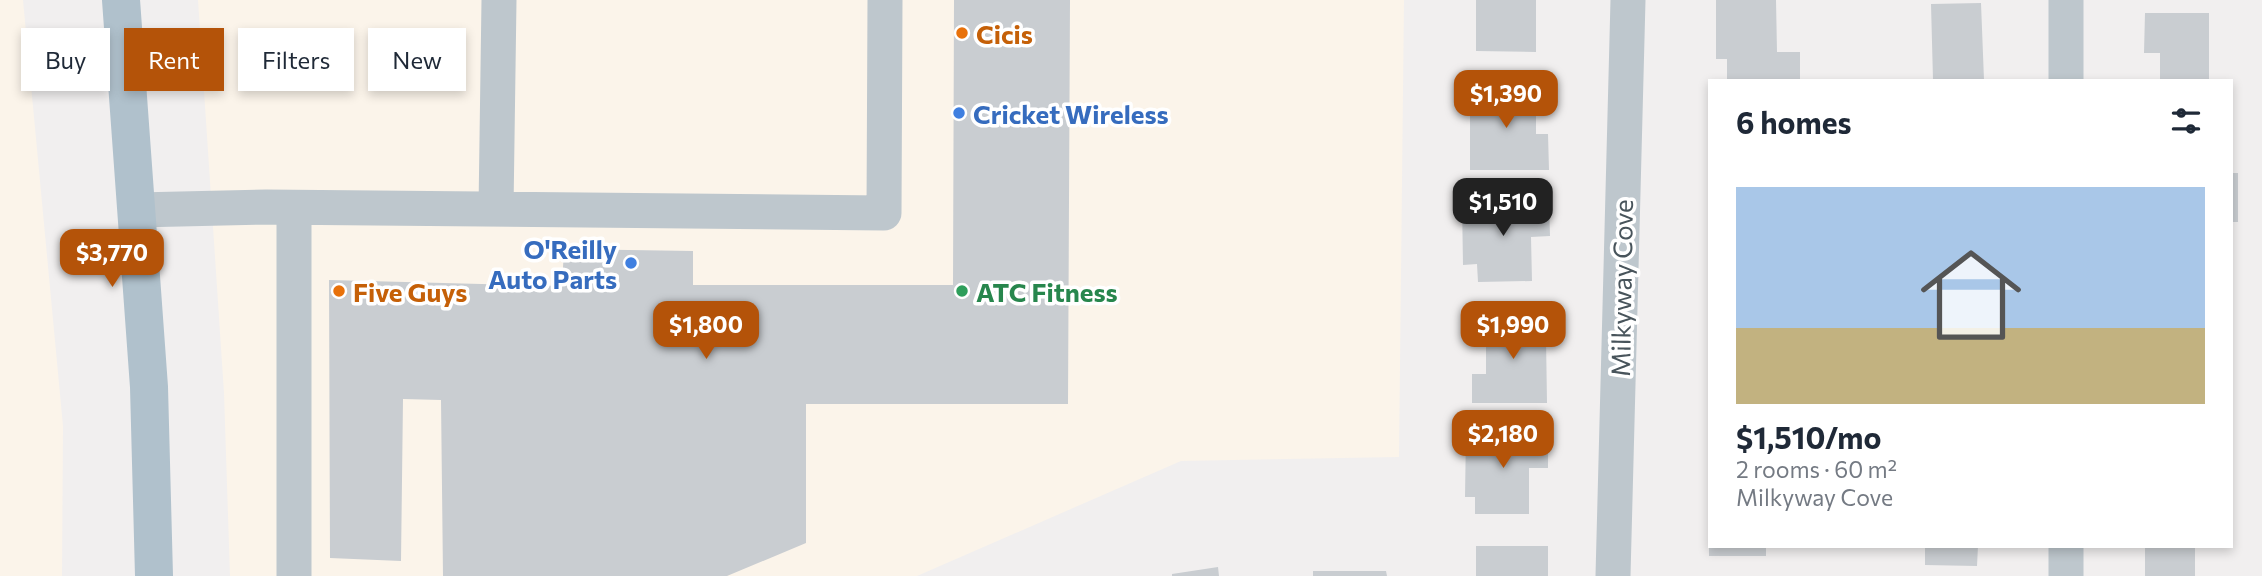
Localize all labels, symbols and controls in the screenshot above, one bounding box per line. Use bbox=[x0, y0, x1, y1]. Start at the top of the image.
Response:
place label: Cicis bbox=[976, 18, 1033, 49]
marker: Cicis bbox=[954, 25, 970, 41]
chip: Buy bbox=[21, 28, 110, 91]
chip: Rent bbox=[124, 28, 224, 91]
chip: Filters bbox=[238, 28, 354, 91]
chip: New bbox=[368, 28, 466, 91]
pin: $1,390 bbox=[1449, 71, 1563, 130]
text: $1,390 bbox=[1470, 79, 1542, 107]
place label: Cricket Wireless bbox=[973, 98, 1169, 129]
icon: filters bbox=[2167, 102, 2205, 140]
text: 6 homes bbox=[1736, 103, 1851, 140]
marker: Cricket Wireless bbox=[951, 105, 967, 121]
pin: $1,510 bbox=[1446, 178, 1560, 238]
text: $1,510 bbox=[1469, 187, 1537, 215]
street label: Milkyway Cove bbox=[1604, 199, 1638, 377]
pin: $3,770 bbox=[55, 230, 169, 289]
icon: home bbox=[1908, 232, 2034, 358]
place label: O'Reilly Auto Parts bbox=[488, 233, 617, 294]
text: $3,770 bbox=[76, 238, 148, 266]
marker: O'Reilly Auto Parts bbox=[623, 255, 639, 271]
place label: Five Guys bbox=[353, 276, 467, 307]
place label: ATC Fitness bbox=[976, 276, 1118, 307]
marker: Five Guys bbox=[331, 283, 347, 299]
marker: ATC Fitness bbox=[954, 283, 970, 299]
pin: $1,800 bbox=[649, 302, 763, 361]
pin: $1,990 bbox=[1456, 302, 1570, 361]
text: $1,800 bbox=[669, 310, 743, 338]
text: $1,990 bbox=[1477, 310, 1549, 338]
pin: $2,180 bbox=[1446, 410, 1560, 470]
text: $1,510/mo bbox=[1736, 418, 1881, 455]
text: $2,180 bbox=[1468, 419, 1538, 447]
text: 2 rooms · 60 m² bbox=[1736, 455, 1897, 483]
text: Milkyway Cove bbox=[1736, 483, 1893, 511]

